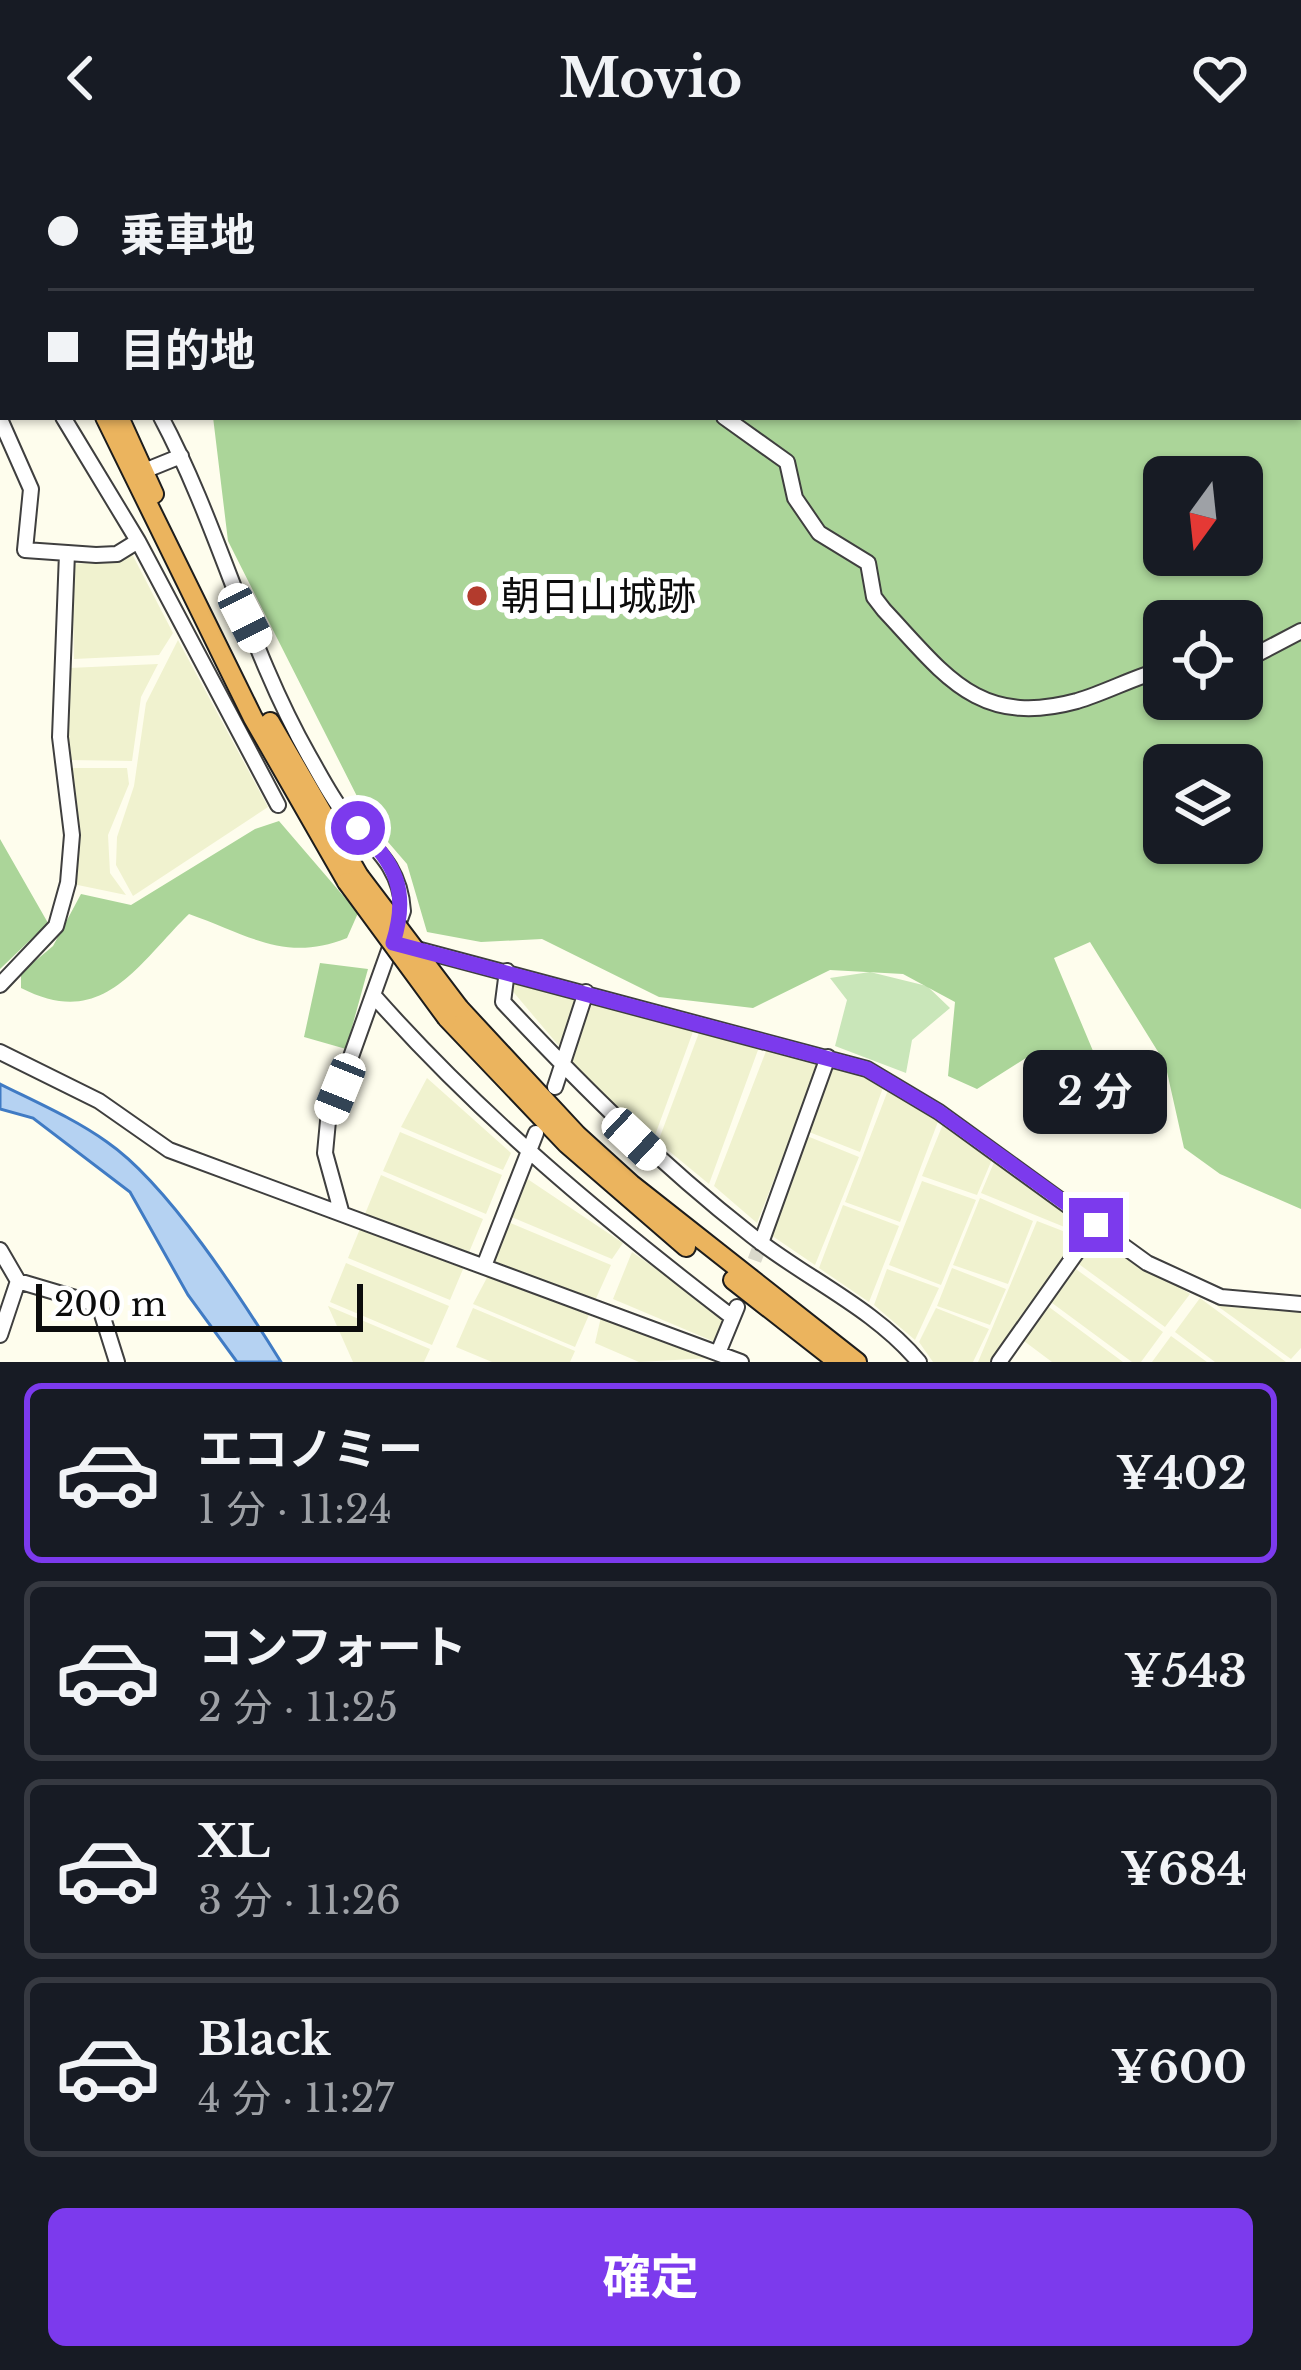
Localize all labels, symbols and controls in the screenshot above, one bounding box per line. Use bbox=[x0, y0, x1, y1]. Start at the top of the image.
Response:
icon: back bbox=[48, 45, 114, 111]
text: Movio bbox=[559, 45, 742, 112]
icon: heart bbox=[1187, 45, 1253, 111]
text: 乗車地 bbox=[120, 207, 255, 263]
text: 目的地 bbox=[120, 322, 255, 378]
north arrow bbox=[1143, 456, 1263, 576]
map controls bbox=[1143, 456, 1263, 864]
place label: 朝日山城跡 bbox=[501, 572, 696, 621]
car bbox=[213, 578, 277, 658]
marker: 朝日山城跡 bbox=[464, 583, 490, 609]
button: locate bbox=[1143, 600, 1263, 720]
button: layers bbox=[1143, 744, 1263, 864]
route start bbox=[331, 801, 385, 855]
car bbox=[310, 1049, 370, 1129]
callout: 2 分 bbox=[1024, 1051, 1168, 1135]
text: 2 分 bbox=[1058, 1067, 1132, 1116]
car bbox=[595, 1101, 673, 1177]
route end bbox=[1069, 1198, 1123, 1252]
scale bar bbox=[36, 1278, 363, 1331]
text: 200 m bbox=[54, 1284, 166, 1325]
icon: car bbox=[54, 1419, 162, 1527]
text: エコノミー bbox=[198, 1421, 423, 1477]
text: ¥402 bbox=[1116, 1445, 1247, 1501]
text: 1 分 · 11:24 bbox=[198, 1485, 392, 1534]
icon: car bbox=[54, 1617, 162, 1725]
text: コンフォート bbox=[198, 1619, 467, 1675]
text: ¥543 bbox=[1123, 1643, 1247, 1699]
text: 2 分 · 11:25 bbox=[198, 1683, 398, 1732]
text: XL bbox=[198, 1813, 270, 1869]
icon: car bbox=[54, 1815, 162, 1923]
text: ¥684 bbox=[1120, 1841, 1247, 1897]
text: 3 分 · 11:26 bbox=[198, 1876, 401, 1925]
text: Black bbox=[198, 2011, 331, 2067]
icon: car bbox=[54, 2013, 162, 2121]
text: ¥600 bbox=[1110, 2039, 1247, 2095]
text: 4 分 · 11:27 bbox=[198, 2074, 394, 2123]
button: 確定 bbox=[48, 2208, 1253, 2346]

